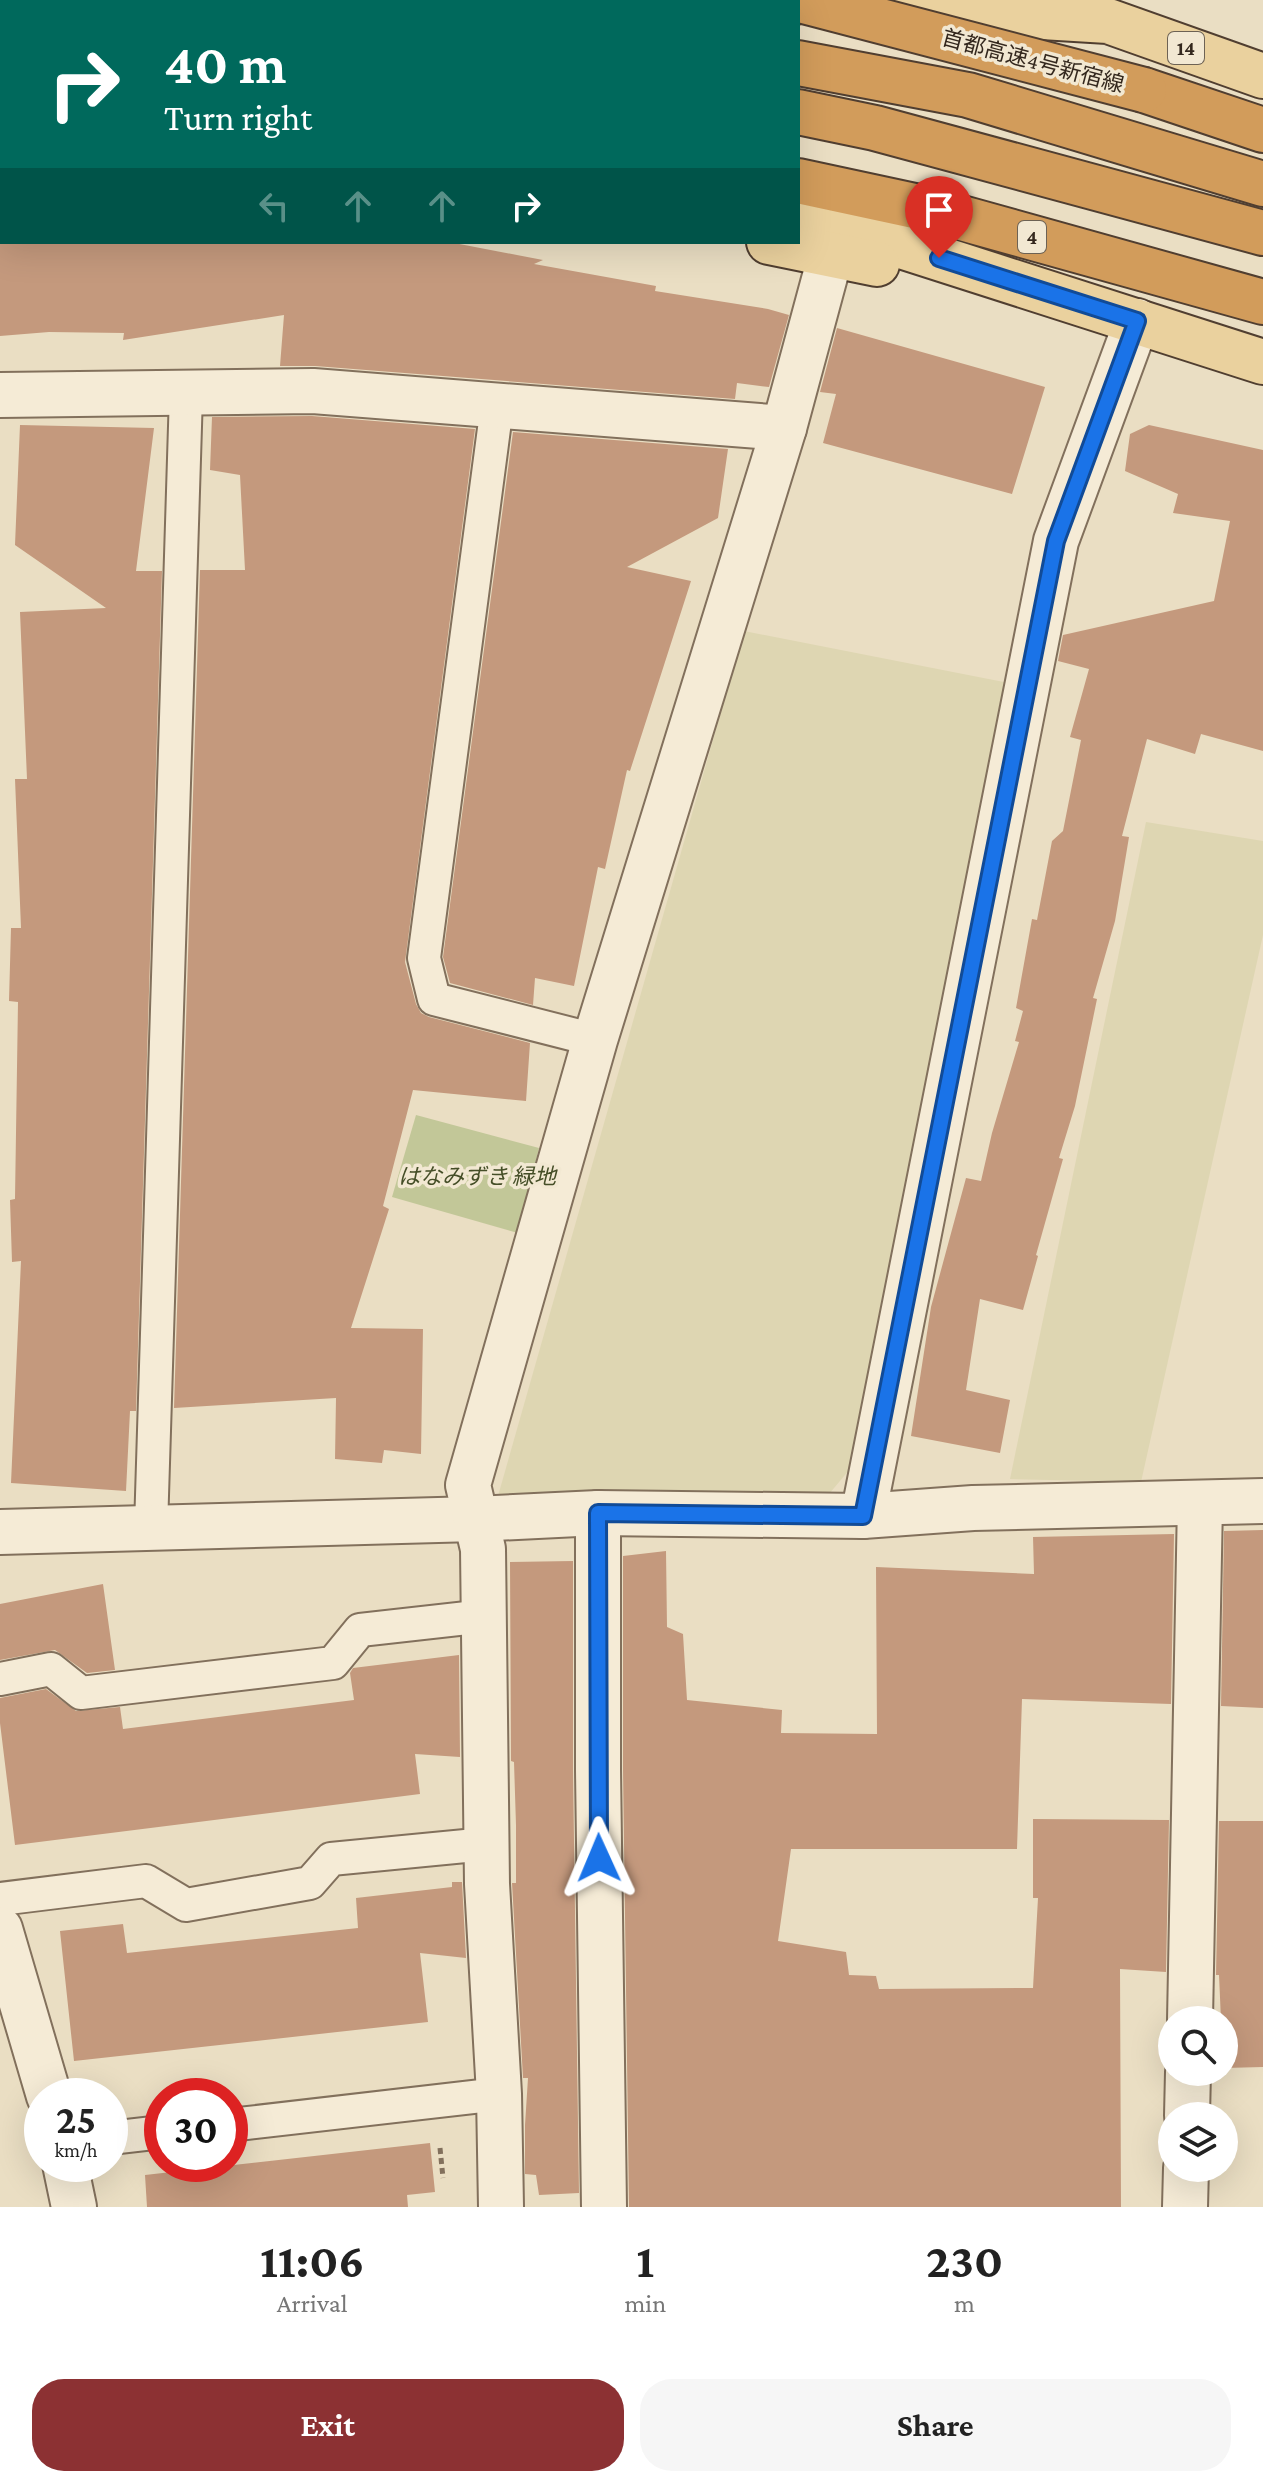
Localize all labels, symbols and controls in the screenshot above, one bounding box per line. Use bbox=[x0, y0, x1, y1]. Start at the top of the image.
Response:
street label: 首都高速4号新宿線 bbox=[939, 25, 1127, 97]
icon: right bbox=[32, 32, 136, 136]
road number: 14 bbox=[1168, 32, 1204, 64]
text: 40 m bbox=[164, 33, 286, 95]
text: Turn right bbox=[164, 98, 312, 138]
pin bbox=[905, 176, 973, 258]
icon: left bbox=[252, 184, 296, 228]
icon: ahead bbox=[336, 184, 380, 228]
icon: ahead bbox=[420, 184, 464, 228]
icon: right bbox=[504, 184, 548, 228]
icon: arrive bbox=[917, 188, 961, 232]
road number: 4 bbox=[1018, 221, 1046, 253]
park label: はなみずき 緑地 bbox=[398, 1164, 558, 1189]
position arrow bbox=[557, 1816, 641, 1900]
map controls bbox=[1158, 2006, 1238, 2182]
button: search bbox=[1158, 2006, 1238, 2086]
speed limit sign: 30 bbox=[144, 2078, 248, 2182]
text: 25 bbox=[56, 2097, 96, 2142]
button: layers bbox=[1158, 2102, 1238, 2182]
text: km/h bbox=[54, 2139, 98, 2161]
text: 11:06 bbox=[260, 2234, 365, 2287]
text: 1 bbox=[636, 2234, 654, 2287]
text: 230 bbox=[926, 2234, 1003, 2287]
text: Arrival bbox=[277, 2289, 348, 2318]
text: min bbox=[624, 2289, 666, 2318]
text: m bbox=[954, 2289, 975, 2318]
button: Exit bbox=[32, 2379, 624, 2471]
button: Share bbox=[640, 2379, 1231, 2471]

